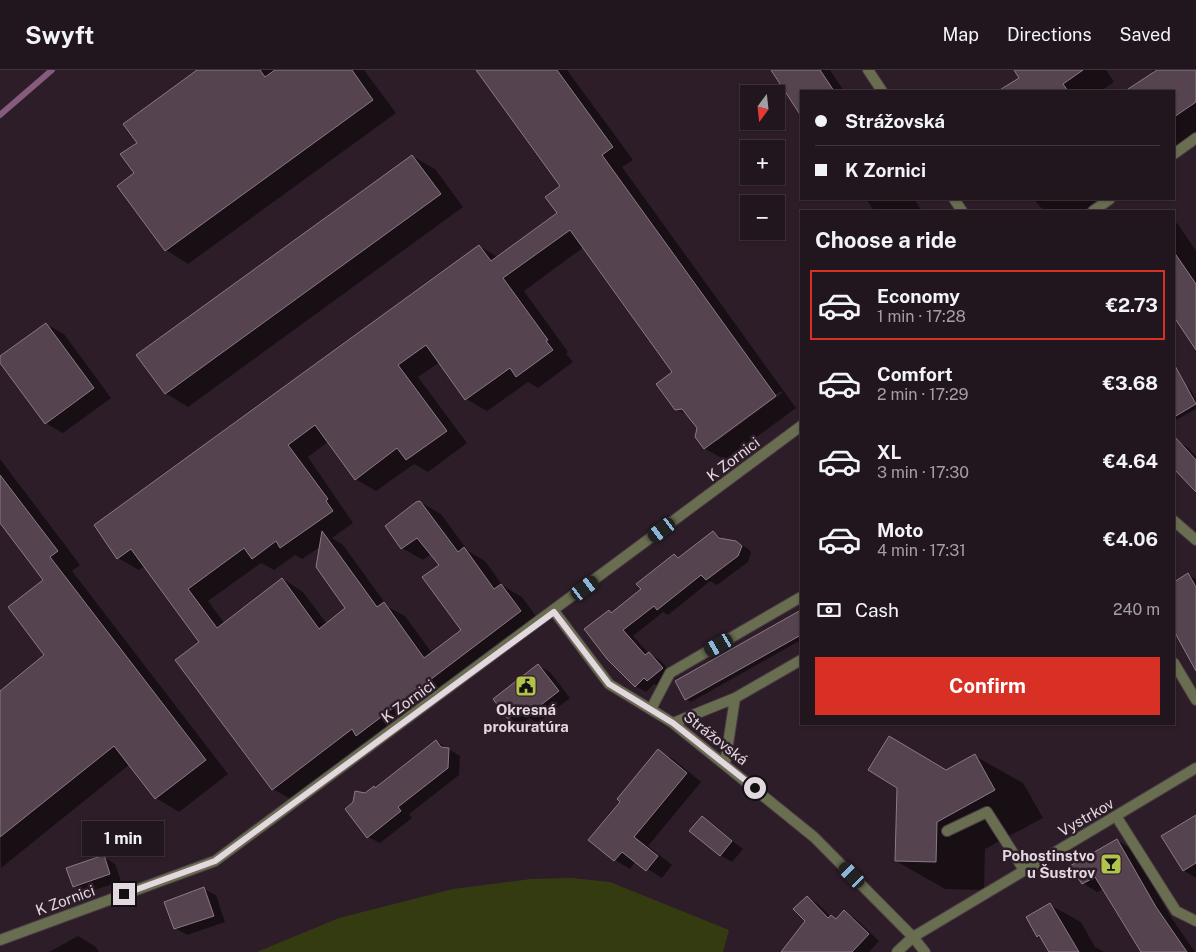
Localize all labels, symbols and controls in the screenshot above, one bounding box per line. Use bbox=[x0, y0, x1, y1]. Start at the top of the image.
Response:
text: Swyft bbox=[25, 21, 94, 49]
text: Map bbox=[942, 24, 979, 45]
text: Directions bbox=[1007, 24, 1092, 45]
text: Saved bbox=[1120, 24, 1171, 45]
north arrow bbox=[740, 85, 785, 130]
map controls bbox=[740, 85, 785, 240]
text: Strážovská bbox=[845, 110, 945, 132]
button: + bbox=[740, 140, 785, 185]
text: K Zornici bbox=[845, 159, 926, 181]
button: − bbox=[740, 195, 785, 240]
text: Choose a ride bbox=[815, 227, 957, 253]
icon: car bbox=[817, 283, 862, 328]
text: Economy bbox=[877, 285, 960, 307]
text: €2.73 bbox=[1106, 294, 1158, 316]
text: 1 min · 17:28 bbox=[877, 307, 966, 326]
icon: car bbox=[817, 361, 862, 406]
text: Comfort bbox=[877, 363, 953, 385]
text: €3.68 bbox=[1103, 372, 1158, 394]
text: 2 min · 17:29 bbox=[877, 385, 968, 404]
street label: K Zornici bbox=[703, 434, 763, 484]
icon: car bbox=[817, 439, 862, 484]
text: XL bbox=[877, 441, 902, 463]
text: €4.64 bbox=[1103, 450, 1158, 472]
text: 3 min · 17:30 bbox=[877, 463, 969, 482]
car bbox=[645, 515, 678, 545]
icon: car bbox=[817, 517, 862, 562]
text: Moto bbox=[877, 519, 923, 541]
text: €4.06 bbox=[1103, 528, 1158, 550]
text: 4 min · 17:31 bbox=[877, 541, 966, 560]
car bbox=[568, 573, 601, 603]
icon: cash bbox=[815, 596, 843, 624]
text: Cash bbox=[855, 599, 899, 621]
text: 240 m bbox=[1113, 600, 1160, 619]
car bbox=[702, 631, 735, 659]
button: Confirm bbox=[815, 657, 1160, 715]
public building icon: Okresná prokuratúra bbox=[514, 674, 538, 698]
street label: K Zornici bbox=[378, 676, 438, 726]
place label: Okresná prokuratúra bbox=[483, 701, 569, 735]
street label: Strážovská bbox=[681, 708, 751, 768]
route start bbox=[744, 777, 766, 799]
street label: Vystrkov bbox=[1055, 794, 1117, 840]
callout: 1 min bbox=[83, 822, 165, 856]
text: 1 min bbox=[104, 829, 142, 848]
place label: Pohostinstvo u Šustrov bbox=[1002, 847, 1095, 881]
bar icon: Pohostinstvo u Šustrov bbox=[1099, 852, 1123, 876]
car bbox=[836, 859, 867, 891]
street label: K Zornici bbox=[33, 881, 97, 919]
route end bbox=[113, 883, 135, 905]

